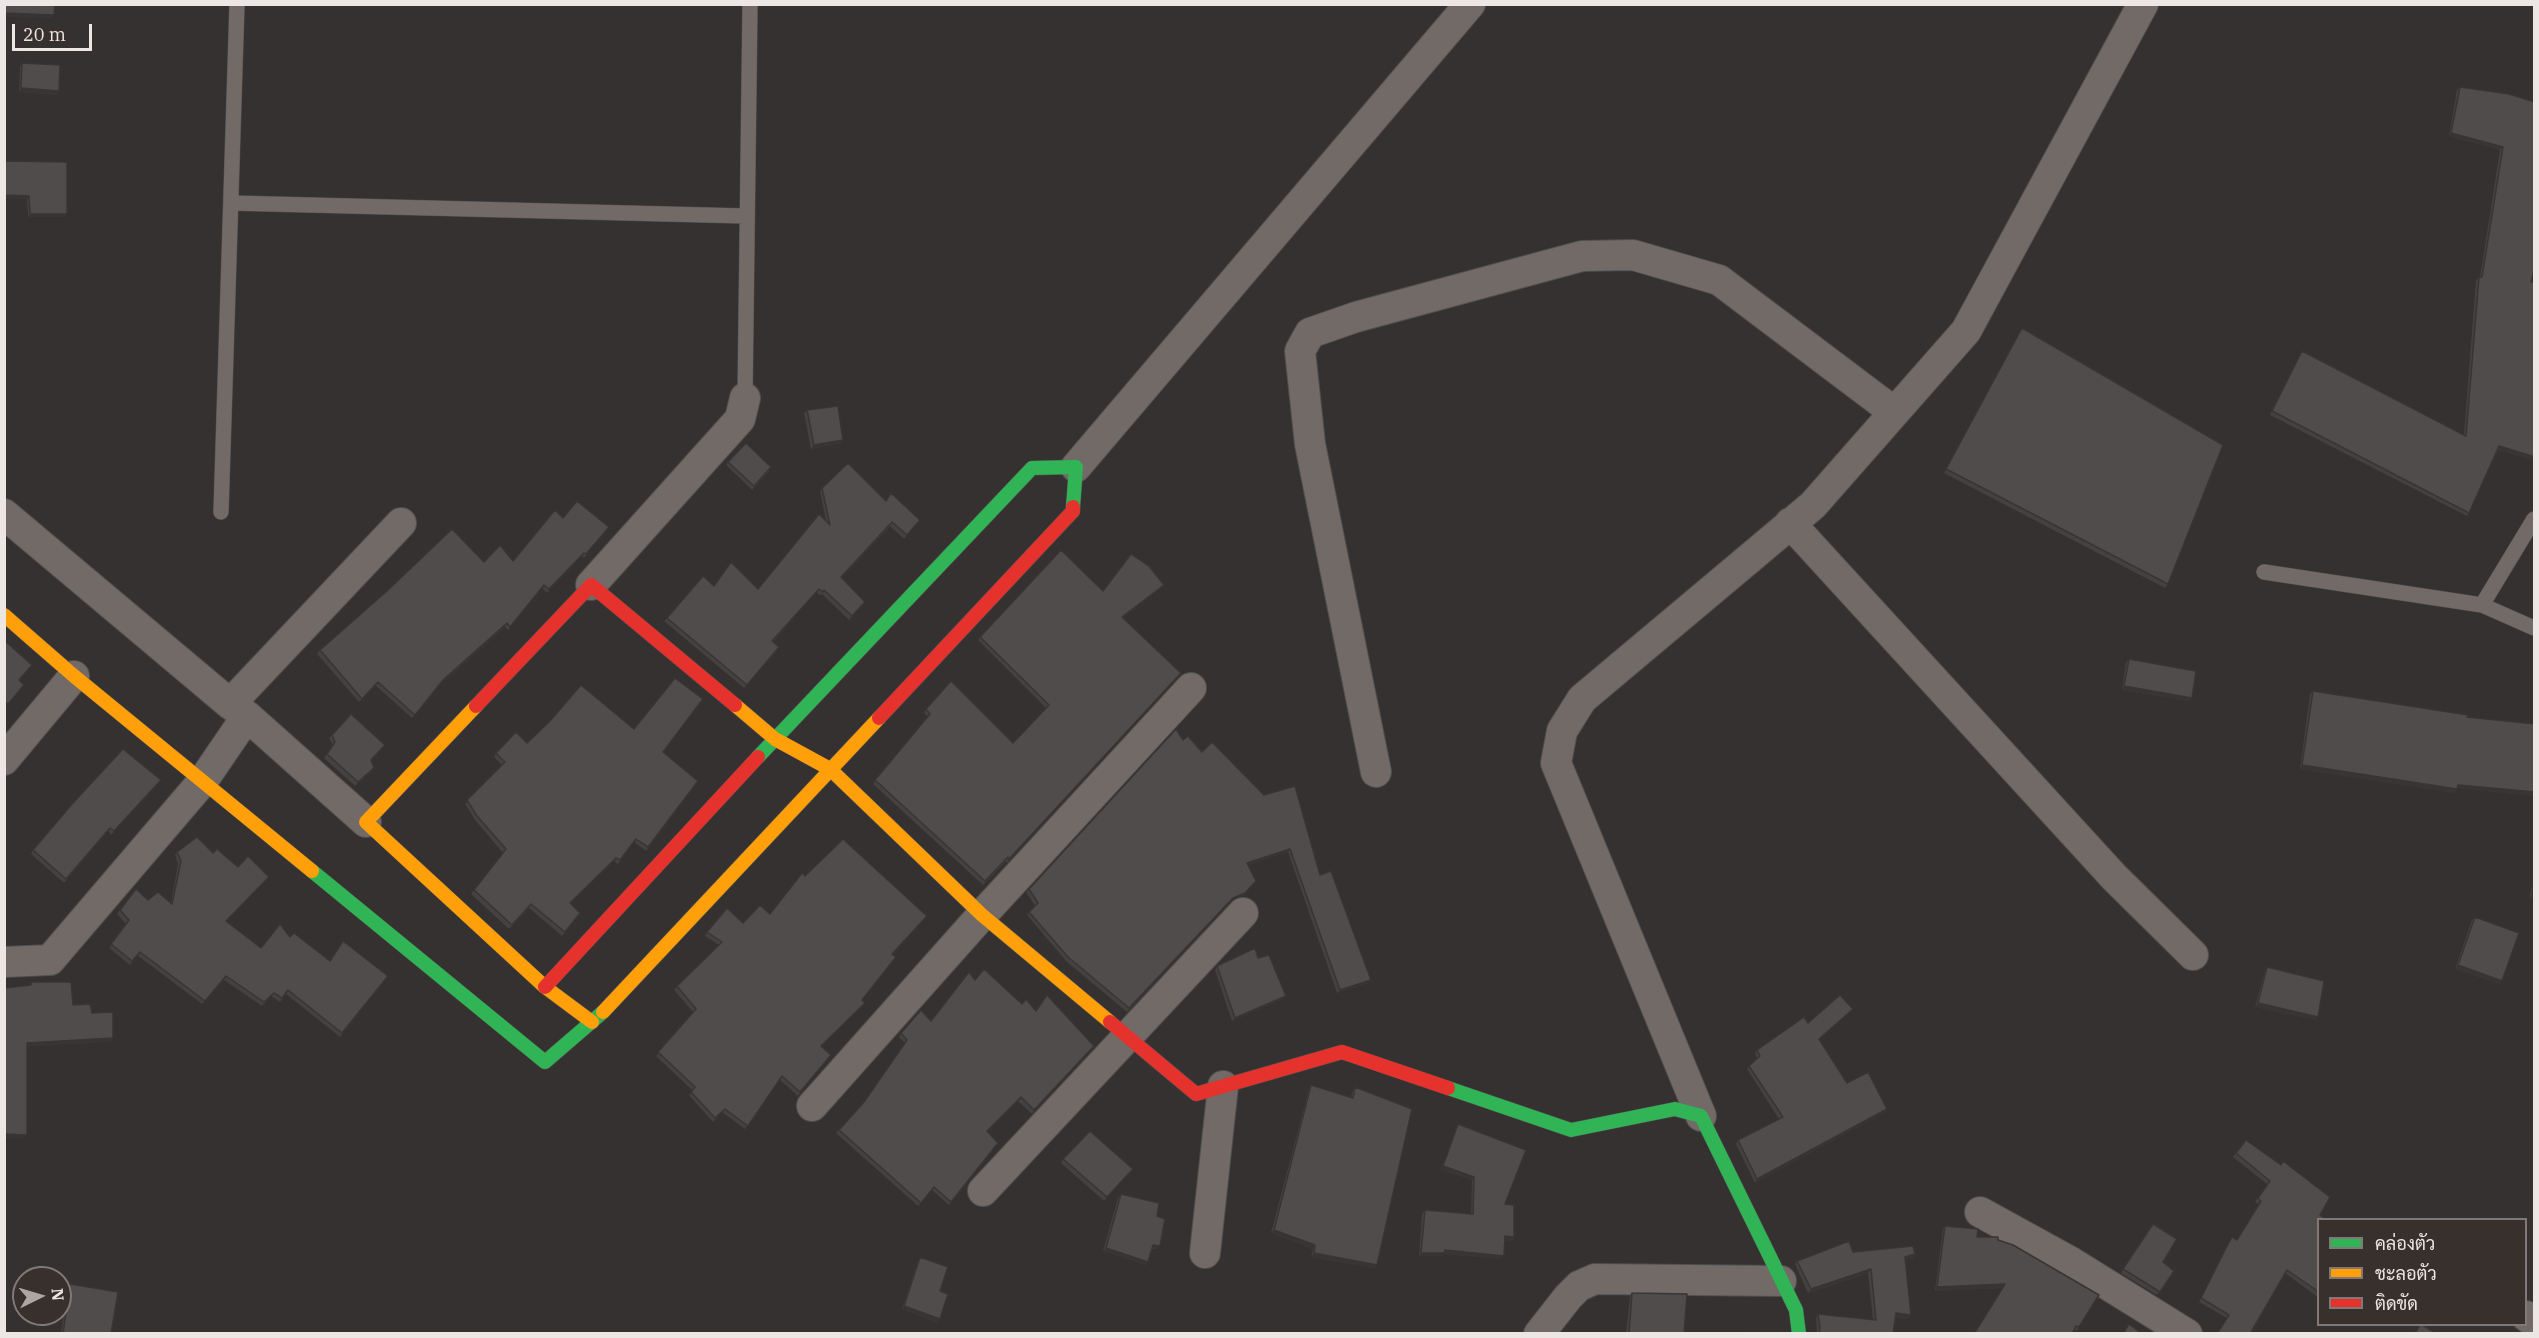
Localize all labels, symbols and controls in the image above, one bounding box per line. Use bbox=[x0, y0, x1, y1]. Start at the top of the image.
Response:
scale bar bbox=[15, 12, 94, 50]
text: 20 m bbox=[23, 23, 66, 46]
legend bbox=[2317, 1218, 2527, 1326]
text: คล่องตัว bbox=[2375, 1232, 2435, 1255]
text: ชะลอตัว bbox=[2375, 1262, 2437, 1285]
north arrow bbox=[12, 1266, 72, 1326]
text: N bbox=[47, 1287, 68, 1302]
text: ติดขัด bbox=[2375, 1292, 2418, 1315]

